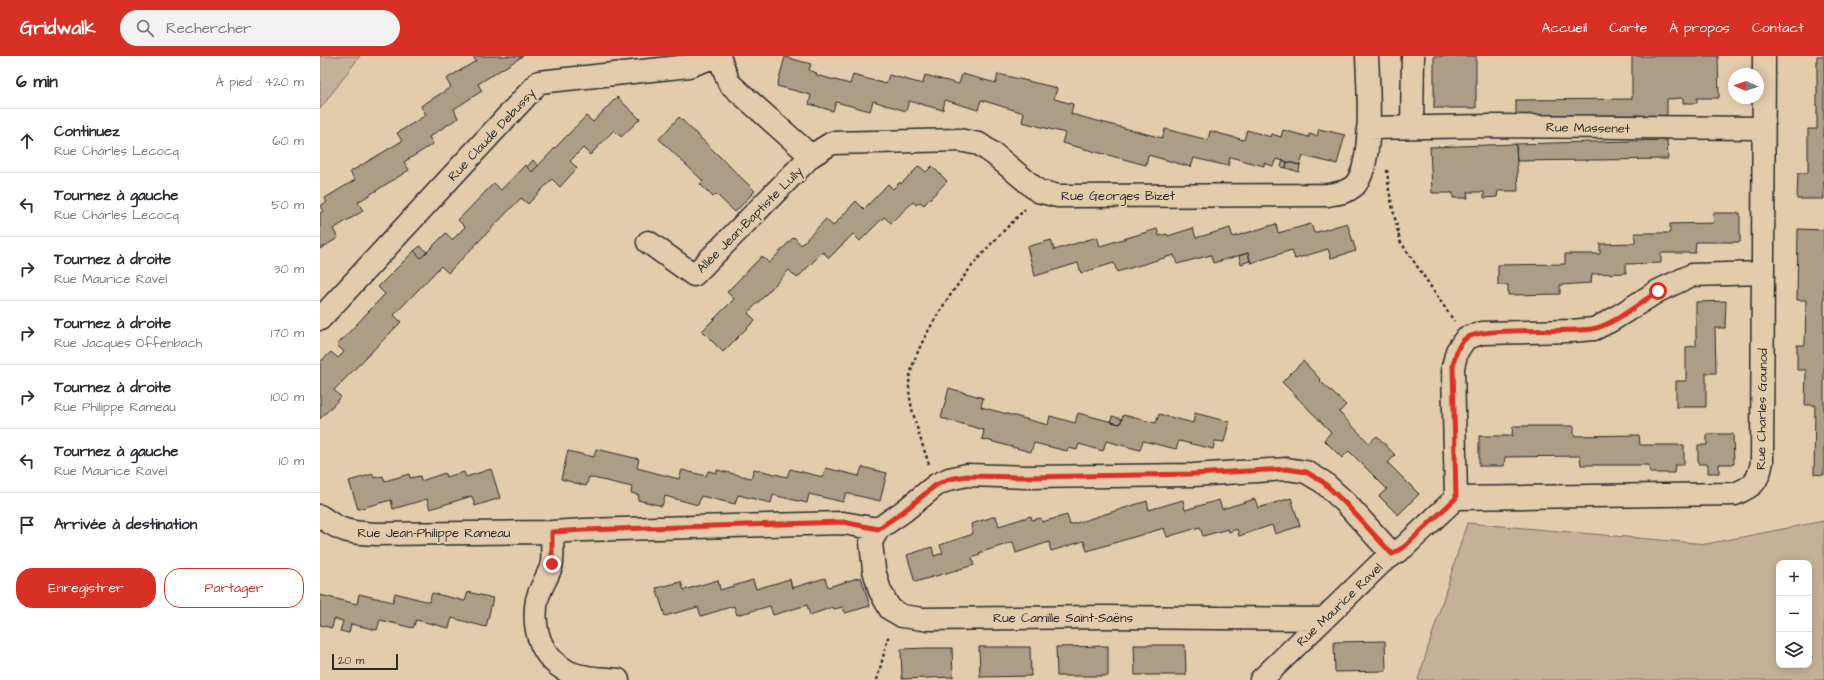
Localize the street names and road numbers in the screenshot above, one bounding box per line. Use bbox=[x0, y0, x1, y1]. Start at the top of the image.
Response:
street label: Rue Claude Debussy bbox=[444, 84, 540, 186]
street label: Rue Massenet bbox=[1546, 118, 1631, 138]
street label: Allée Jean-Baptiste Lully bbox=[692, 162, 808, 278]
street label: Rue Georges Bizet bbox=[1061, 187, 1176, 206]
street label: Rue Charles Gounod bbox=[1752, 348, 1772, 470]
street label: Rue Jean-Philippe Rameau bbox=[358, 524, 511, 542]
street label: Rue Maurice Ravel bbox=[1293, 559, 1387, 651]
street label: Rue Camille Saint-Saëns bbox=[993, 609, 1134, 627]

